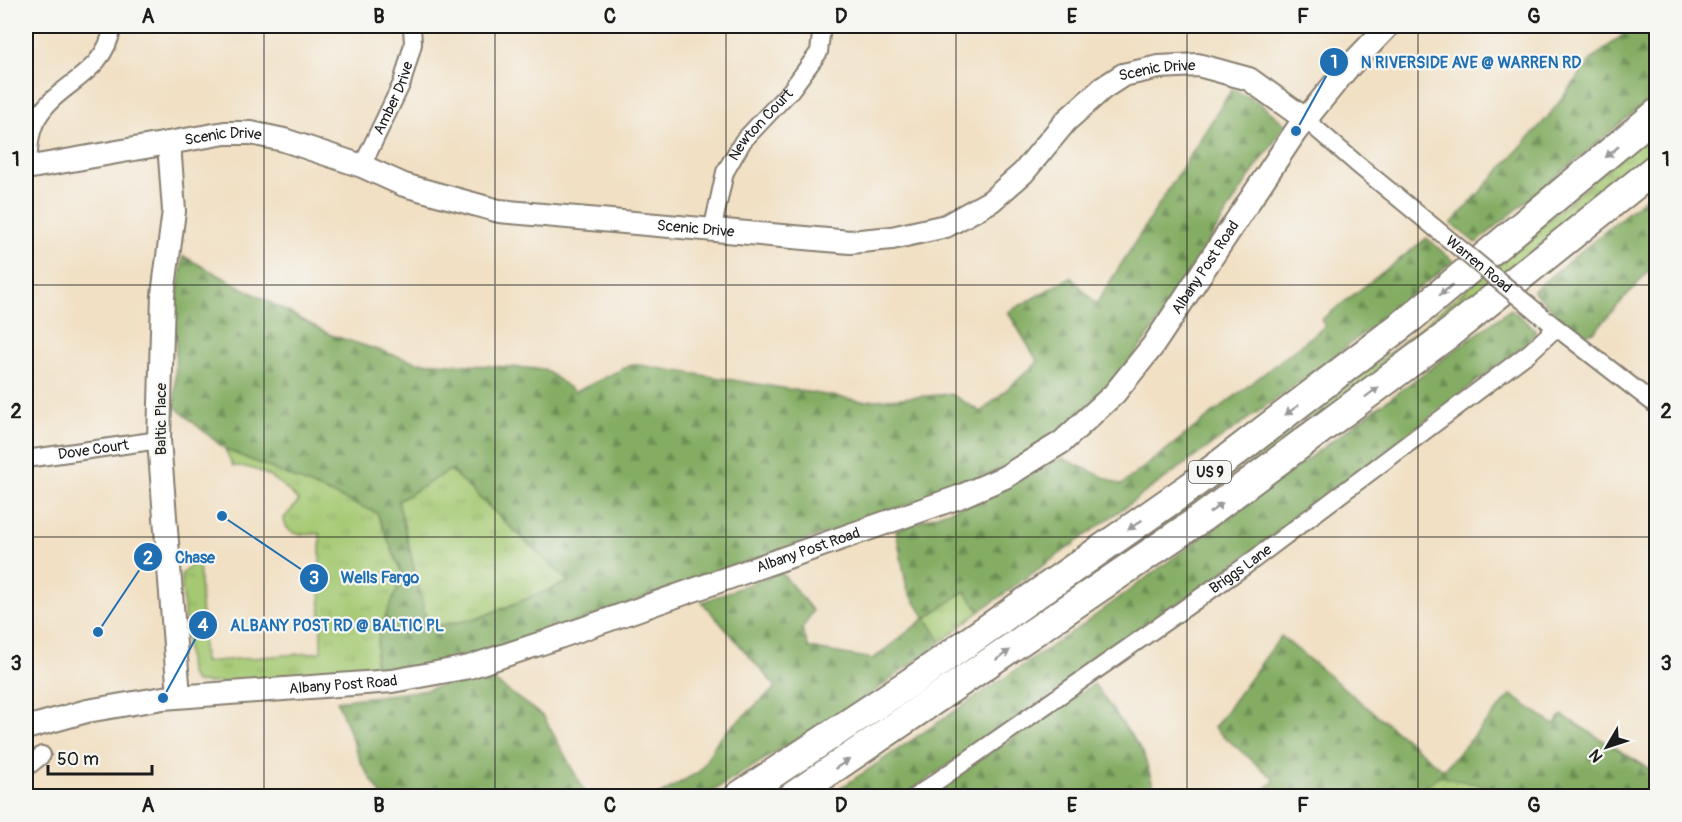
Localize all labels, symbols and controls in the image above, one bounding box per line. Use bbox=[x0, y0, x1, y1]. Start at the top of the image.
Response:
text: A bbox=[142, 4, 155, 29]
text: B bbox=[373, 4, 385, 29]
text: C bbox=[604, 4, 616, 29]
text: D bbox=[835, 4, 848, 29]
text: E bbox=[1067, 4, 1078, 29]
text: F bbox=[1297, 4, 1309, 29]
text: G bbox=[1527, 4, 1541, 29]
callout: N RIVERSIDE AVE @ WARREN RD bbox=[1319, 45, 1593, 79]
text: 1 bbox=[1330, 51, 1338, 74]
text: N RIVERSIDE AVE @ WARREN RD bbox=[1361, 53, 1581, 73]
street label: Scenic Drive bbox=[1117, 56, 1197, 85]
street label: Amber Drive bbox=[369, 59, 417, 138]
street label: Newton Court bbox=[724, 84, 798, 164]
street label: Scenic Drive bbox=[183, 123, 264, 149]
one-way arrow bbox=[1605, 145, 1620, 158]
text: 1 bbox=[12, 147, 20, 172]
text: 1 bbox=[1662, 147, 1670, 172]
street label: Scenic Drive bbox=[656, 215, 736, 241]
street label: Albany Post Road bbox=[1167, 217, 1243, 318]
street label: Warren Road bbox=[1442, 231, 1516, 297]
one-way arrow bbox=[1438, 283, 1454, 296]
street label: Baltic Place bbox=[152, 382, 171, 455]
one-way arrow bbox=[1364, 386, 1380, 398]
text: 2 bbox=[10, 399, 22, 424]
text: 2 bbox=[1660, 399, 1672, 424]
one-way arrow bbox=[1285, 404, 1301, 416]
street label: Dove Court bbox=[57, 435, 131, 464]
road number: US 9 bbox=[1189, 461, 1231, 483]
one-way arrow bbox=[1207, 502, 1223, 514]
one-way arrow bbox=[1127, 519, 1143, 530]
street label: Albany Post Road bbox=[754, 523, 862, 577]
callout: Chase bbox=[133, 540, 227, 574]
street label: Briggs Lane bbox=[1205, 540, 1276, 598]
text: 2 bbox=[143, 547, 153, 570]
text: Chase bbox=[175, 548, 216, 568]
callout: Wells Fargo bbox=[299, 561, 431, 595]
text: 3 bbox=[309, 567, 319, 590]
text: Wells Fargo bbox=[341, 568, 420, 588]
callout: ALBANY POST RD @ BALTIC PL bbox=[188, 608, 456, 642]
text: 4 bbox=[198, 614, 209, 637]
text: ALBANY POST RD @ BALTIC PL bbox=[230, 616, 444, 636]
one-way arrow bbox=[995, 649, 1011, 661]
text: 3 bbox=[10, 651, 22, 676]
text: 3 bbox=[1660, 651, 1672, 676]
street label: Albany Post Road bbox=[288, 671, 399, 698]
north arrow bbox=[1577, 717, 1637, 777]
scale bar bbox=[48, 738, 152, 776]
text: N bbox=[1585, 745, 1607, 766]
text: 50 m bbox=[57, 748, 99, 771]
one-way arrow bbox=[834, 759, 851, 770]
text: A bbox=[142, 793, 155, 818]
text: B bbox=[373, 793, 385, 818]
text: C bbox=[604, 793, 616, 818]
text: D bbox=[835, 793, 848, 818]
text: E bbox=[1067, 793, 1078, 818]
text: F bbox=[1297, 793, 1309, 818]
text: G bbox=[1527, 793, 1541, 818]

